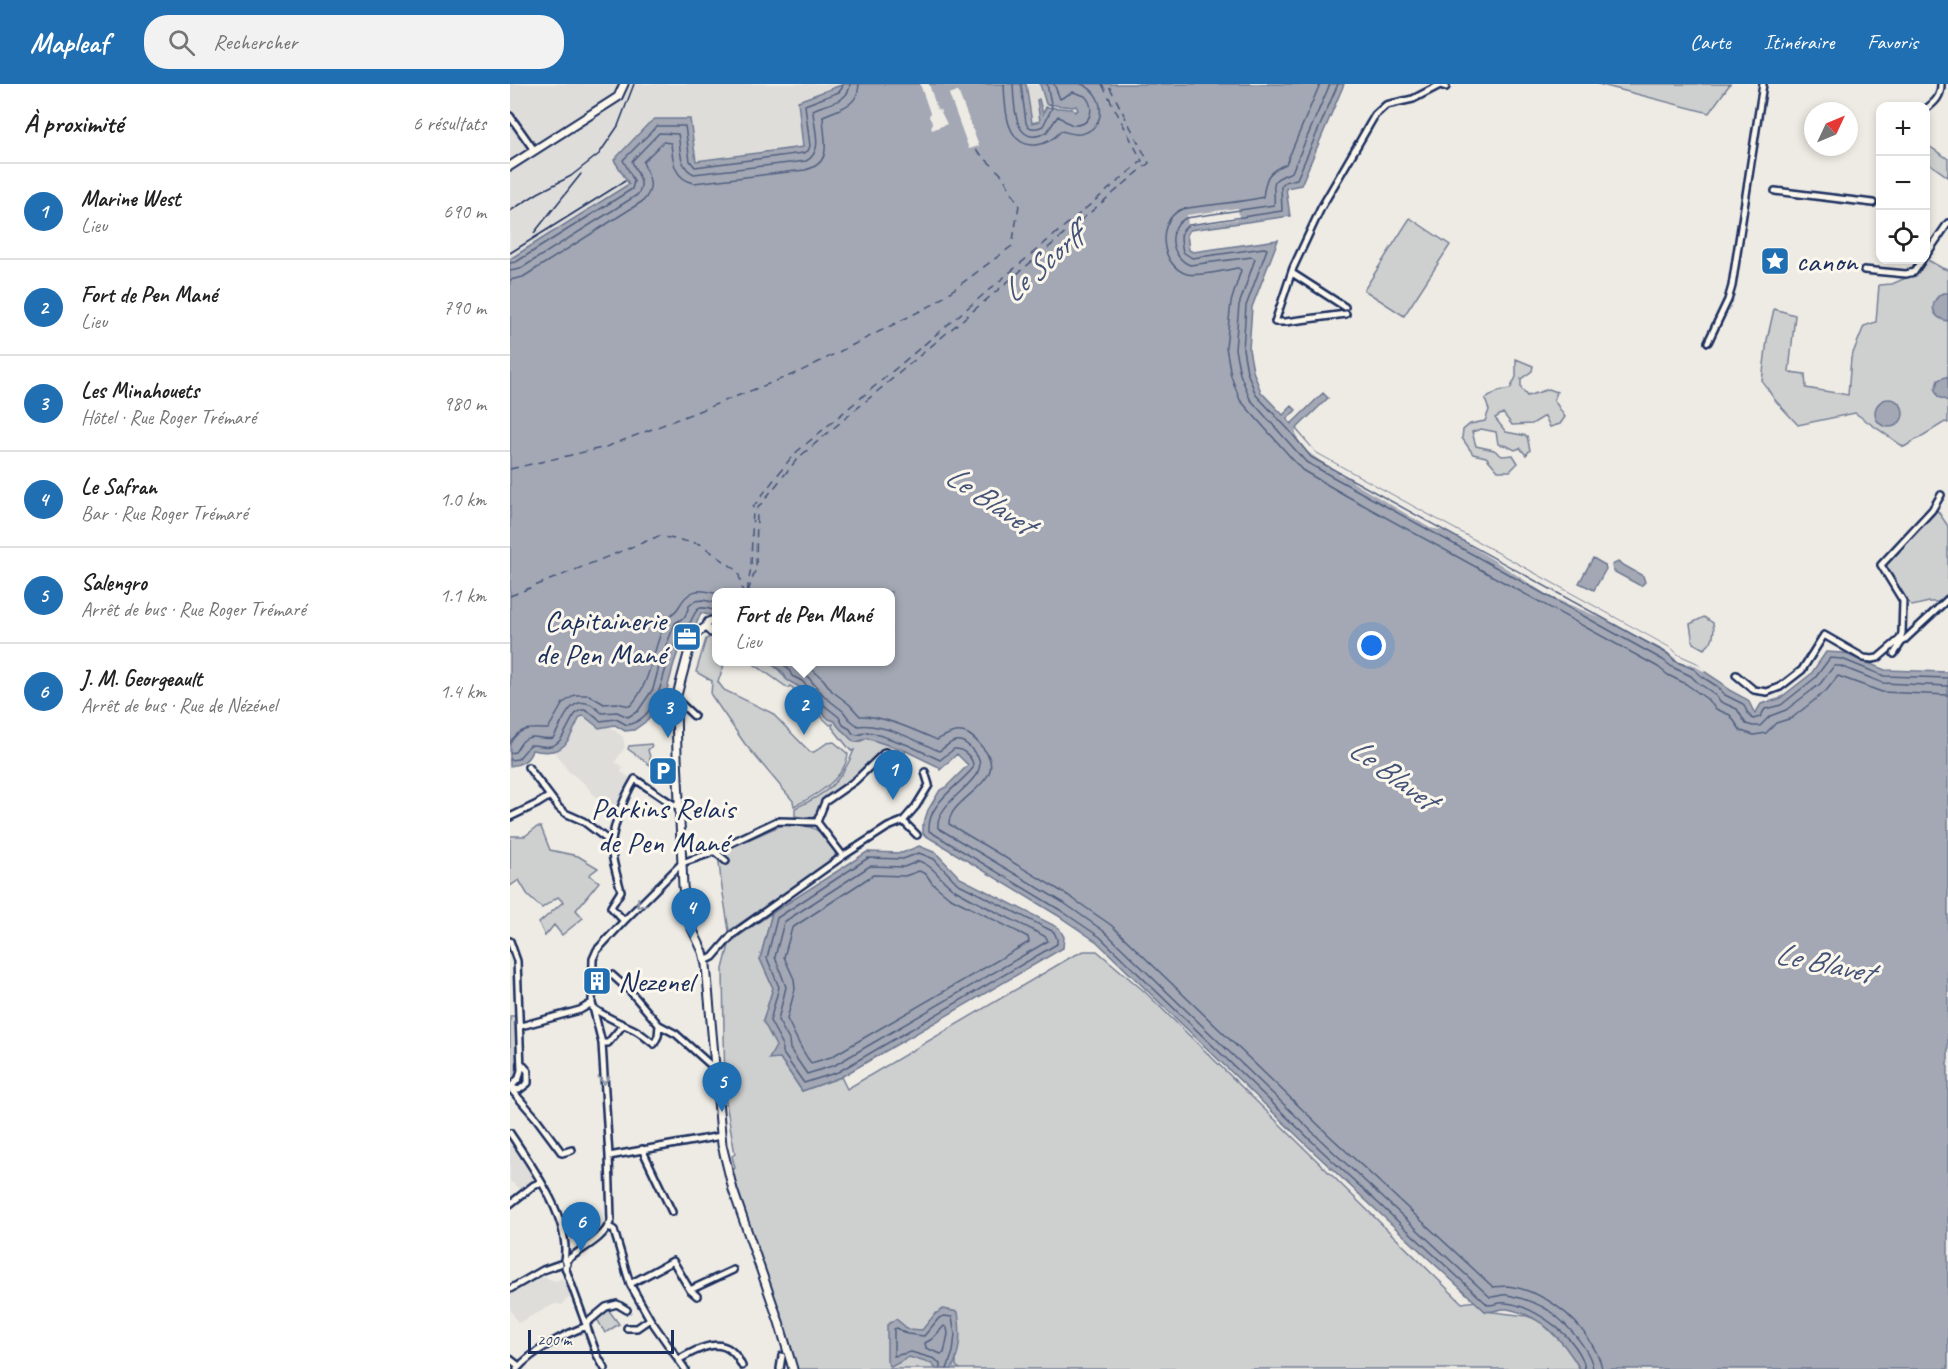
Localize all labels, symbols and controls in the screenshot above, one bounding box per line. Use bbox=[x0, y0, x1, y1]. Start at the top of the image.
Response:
search box bbox=[144, 15, 564, 69]
text: Mapleaf bbox=[30, 25, 108, 60]
icon: search bbox=[165, 26, 198, 59]
text: Rechercher bbox=[213, 28, 297, 56]
text: Carte bbox=[1690, 29, 1731, 55]
text: Itinéraire bbox=[1764, 29, 1834, 55]
text: Favoris bbox=[1867, 29, 1918, 55]
north arrow bbox=[1804, 102, 1858, 156]
map controls bbox=[1876, 102, 1930, 264]
button: + bbox=[1876, 102, 1930, 156]
text: À proximité bbox=[24, 107, 123, 140]
text: 6 résultats bbox=[413, 111, 486, 136]
button: − bbox=[1876, 156, 1930, 210]
text: Marine West bbox=[81, 185, 180, 213]
text: 1 bbox=[39, 199, 48, 224]
text: 690 m bbox=[443, 199, 486, 224]
water label: Le Scorff bbox=[992, 208, 1100, 311]
button: locate bbox=[1876, 210, 1930, 264]
text: Lieu bbox=[81, 213, 107, 238]
place label: canon bbox=[1796, 242, 1859, 280]
place icon: canon bbox=[1759, 245, 1791, 277]
text: Fort de Pen Mané bbox=[81, 281, 217, 309]
text: 2 bbox=[39, 295, 48, 320]
text: 790 m bbox=[443, 295, 486, 320]
text: Lieu bbox=[81, 309, 107, 334]
text: Les Minahouets bbox=[81, 377, 199, 405]
text: 3 bbox=[39, 391, 48, 416]
text: 980 m bbox=[443, 391, 486, 416]
text: Hôtel · Rue Roger Trémaré bbox=[81, 405, 256, 430]
water label: Le Blavet bbox=[938, 455, 1049, 549]
text: Le Safran bbox=[81, 473, 157, 501]
text: 4 bbox=[39, 487, 48, 512]
text: 1.0 km bbox=[440, 487, 486, 512]
text: Bar · Rue Roger Trémaré bbox=[81, 501, 248, 526]
text: Salengro bbox=[81, 569, 147, 597]
text: 5 bbox=[39, 583, 48, 608]
text: 1.1 km bbox=[440, 583, 486, 608]
popup bbox=[712, 588, 895, 666]
text: Arrêt de bus · Rue Roger Trémaré bbox=[81, 597, 306, 622]
place label: Capitainerie de Pen Mané bbox=[536, 601, 670, 673]
text: Fort de Pen Mané bbox=[736, 601, 871, 629]
office icon: Capitainerie de Pen Mané bbox=[671, 621, 703, 653]
text: Lieu bbox=[736, 629, 762, 654]
your location bbox=[1357, 631, 1386, 660]
text: J. M. Georgeault bbox=[81, 665, 202, 693]
text: 6 bbox=[39, 679, 48, 704]
text: 1.4 km bbox=[440, 679, 486, 704]
pin: 2 bbox=[784, 686, 824, 735]
pin: 3 bbox=[648, 688, 688, 738]
text: Arrêt de bus · Rue de Nézénel bbox=[81, 693, 277, 718]
water label: Le Blavet bbox=[1341, 728, 1451, 824]
pin: 1 bbox=[874, 750, 913, 800]
parking icon: Parkins Relais de Pen Mané bbox=[647, 755, 679, 787]
place label: Parkins Relais de Pen Mané bbox=[591, 789, 738, 861]
pin: 4 bbox=[672, 888, 711, 938]
one-way arrow bbox=[637, 897, 647, 908]
water label: Le Blavet bbox=[1772, 932, 1884, 994]
place label: Nezenel bbox=[618, 962, 698, 1000]
building icon: Nezenel bbox=[581, 965, 613, 997]
pin: 5 bbox=[702, 1062, 742, 1112]
one-way arrow bbox=[597, 1075, 610, 1084]
pin: 6 bbox=[562, 1202, 600, 1252]
scale bar bbox=[528, 1327, 674, 1354]
text: 200 m bbox=[537, 1330, 571, 1350]

